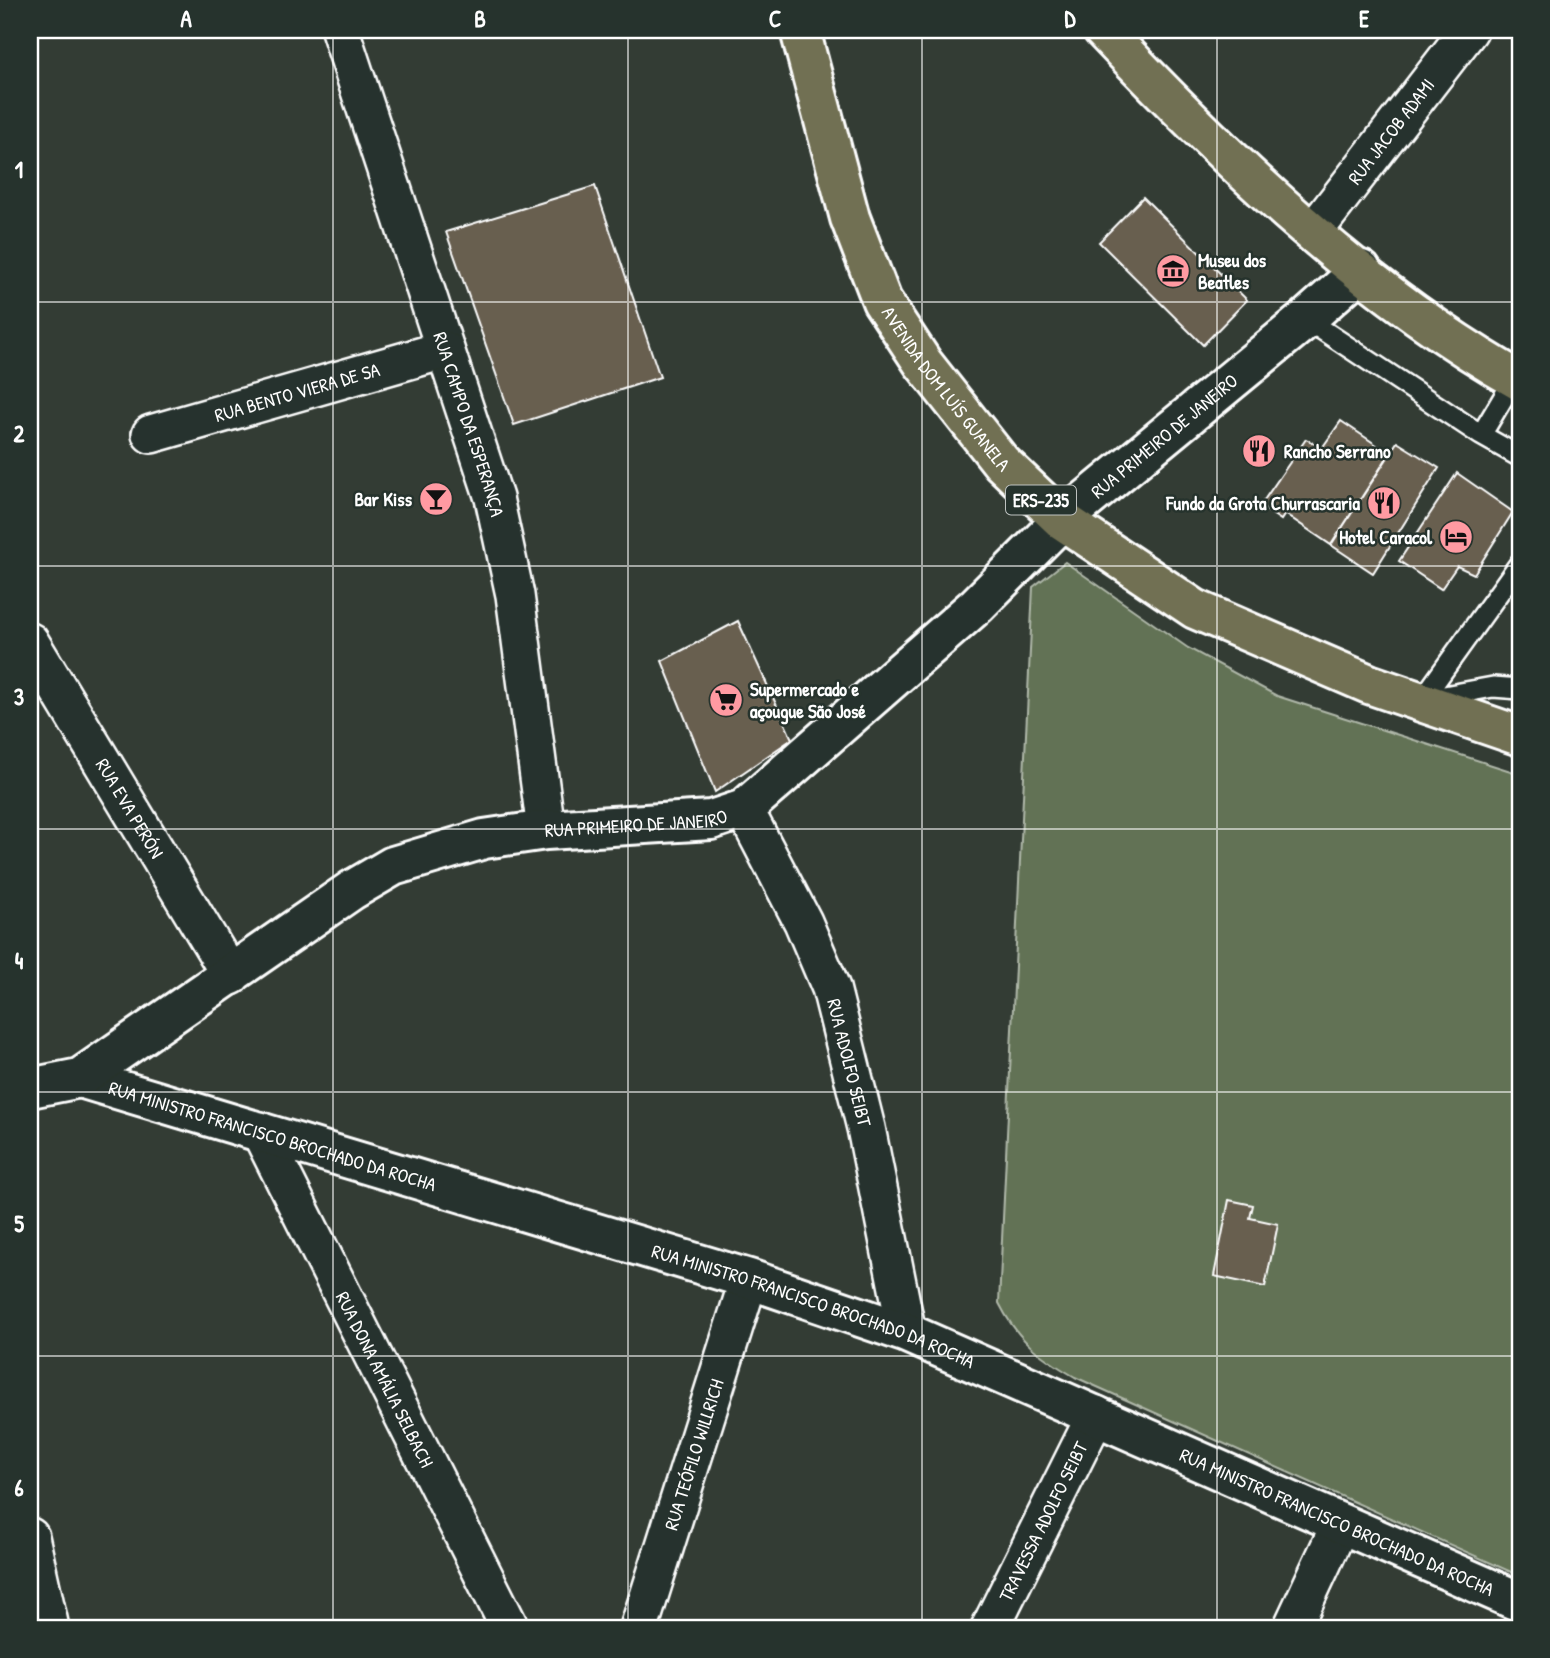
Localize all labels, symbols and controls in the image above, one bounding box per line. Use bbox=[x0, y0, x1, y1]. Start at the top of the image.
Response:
text: A bbox=[180, 3, 192, 34]
text: B bbox=[474, 3, 486, 34]
text: C bbox=[769, 3, 781, 34]
text: D bbox=[1065, 3, 1077, 34]
text: E bbox=[1359, 3, 1370, 34]
street label: RUA JACOB ADAMI bbox=[1342, 73, 1440, 190]
text: 1 bbox=[15, 154, 23, 185]
place label: Museu dos Beatles bbox=[1198, 247, 1267, 295]
museum icon: Museu dos Beatles bbox=[1154, 252, 1192, 290]
street label: AVENIDA DOM LUÍS GUANELA bbox=[876, 301, 1016, 477]
street label: RUA CAMPO DA ESPERANÇA bbox=[427, 328, 511, 519]
street label: RUA BENTO VIERA DE SA bbox=[212, 356, 383, 428]
street label: RUA PRIMEIRO DE JANEIRO bbox=[1085, 368, 1243, 504]
text: 2 bbox=[14, 418, 25, 449]
restaurant icon: Rancho Serrano bbox=[1240, 432, 1278, 470]
place label: Rancho Serrano bbox=[1284, 438, 1391, 464]
bar icon: Bar Kiss bbox=[417, 480, 455, 518]
restaurant icon: Fundo da Grota Churrascaria bbox=[1365, 484, 1403, 522]
place label: Bar Kiss bbox=[354, 486, 413, 512]
road number: ERS-235 bbox=[1006, 486, 1076, 514]
place label: Fundo da Grota Churrascaria bbox=[1165, 490, 1361, 516]
hotel icon: Hotel Caracol bbox=[1437, 518, 1475, 556]
place label: Hotel Caracol bbox=[1339, 524, 1433, 550]
place label: Supermercado e açougue São José bbox=[750, 676, 866, 725]
text: 3 bbox=[14, 681, 24, 712]
supermarket icon: Supermercado e açougue São José bbox=[707, 681, 745, 719]
street label: RUA EVA PERÓN bbox=[90, 753, 170, 863]
street label: RUA PRIMEIRO DE JANEIRO bbox=[544, 802, 731, 843]
text: 4 bbox=[15, 945, 24, 976]
street label: RUA ADOLFO SEIBT bbox=[821, 996, 878, 1130]
street label: RUA MINISTRO FRANCISCO BROCHADO DA ROCHA bbox=[106, 1074, 439, 1197]
text: 5 bbox=[14, 1208, 24, 1239]
street label: RUA MINISTRO FRANCISCO BROCHADO DA ROCHA bbox=[649, 1238, 979, 1374]
street label: RUA DONA AMÁLIA SELBACH bbox=[330, 1287, 440, 1472]
street label: RUA TEÓFILO WILLRICH bbox=[658, 1376, 730, 1533]
street label: TRAVESSA ADOLFO SEIBT bbox=[992, 1436, 1094, 1606]
street label: RUA MINISTRO FRANCISCO BROCHADO DA ROCHA bbox=[1176, 1441, 1498, 1602]
text: 6 bbox=[14, 1472, 24, 1503]

